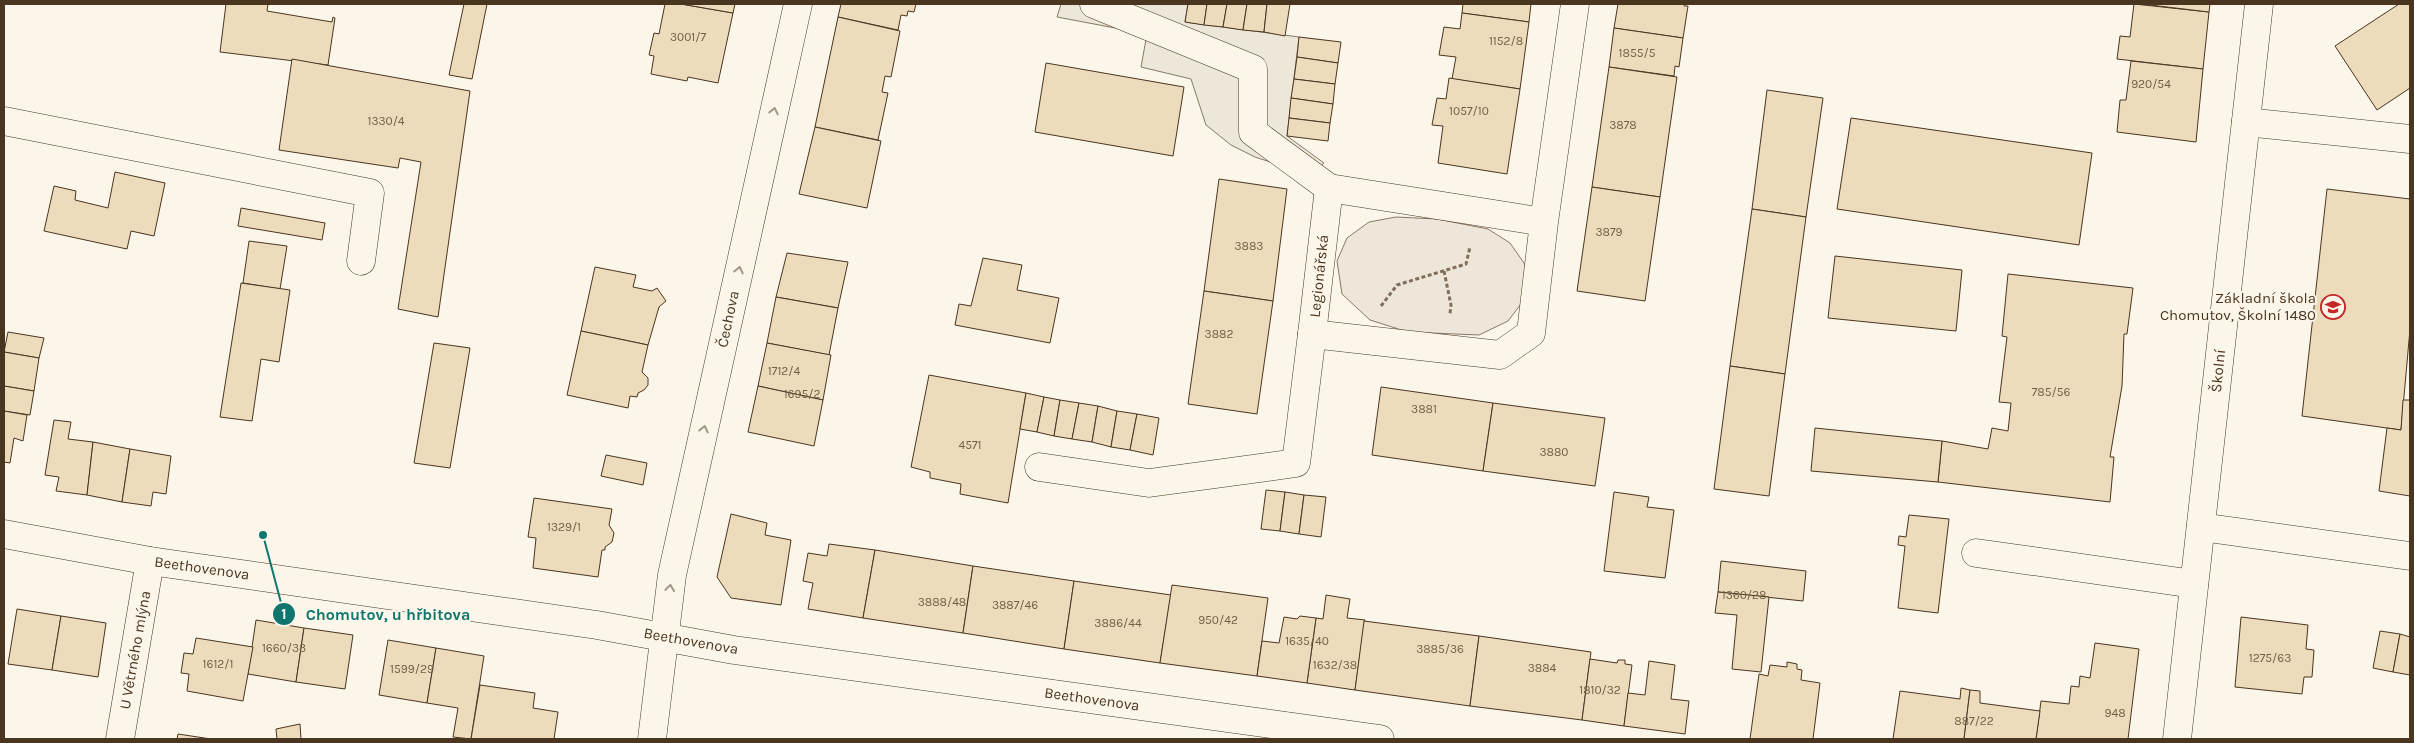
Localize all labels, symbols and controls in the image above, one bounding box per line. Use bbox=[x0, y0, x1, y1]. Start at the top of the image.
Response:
house number: 3001/7 bbox=[670, 30, 706, 44]
house number: 1152/8 bbox=[1489, 34, 1523, 48]
house number: 1855/5 bbox=[1619, 46, 1656, 60]
house number: 920/54 bbox=[2131, 77, 2171, 91]
house number: 1057/10 bbox=[1449, 104, 1489, 118]
one-way arrow bbox=[768, 107, 779, 116]
house number: 1330/4 bbox=[367, 114, 405, 128]
house number: 3878 bbox=[1609, 118, 1637, 132]
house number: 3879 bbox=[1595, 225, 1623, 239]
street label: Legionářská bbox=[1306, 234, 1332, 318]
house number: 3883 bbox=[1235, 239, 1263, 253]
one-way arrow bbox=[733, 266, 744, 274]
street label: Čechova bbox=[713, 289, 743, 349]
place label: Základní škola Chomutov, Školní 1480 bbox=[2160, 289, 2316, 324]
school or university icon: Základní škola Chomutov, Školní 1480 bbox=[2320, 294, 2346, 320]
house number: 3882 bbox=[1205, 327, 1233, 341]
street label: Školní bbox=[2207, 348, 2229, 394]
house number: 1712/4 bbox=[768, 364, 800, 378]
house number: 785/56 bbox=[2032, 385, 2070, 399]
house number: 1695/2 bbox=[784, 387, 820, 401]
house number: 3881 bbox=[1411, 402, 1437, 416]
one-way arrow bbox=[698, 424, 709, 433]
house number: 4571 bbox=[958, 438, 982, 452]
house number: 3880 bbox=[1540, 445, 1568, 459]
house number: 1329/1 bbox=[547, 520, 581, 534]
street label: Beethovenova bbox=[153, 552, 251, 584]
one-way arrow bbox=[664, 583, 675, 591]
house number: 1360/28 bbox=[1722, 588, 1766, 602]
street label: U Větrného mlýna bbox=[116, 589, 154, 711]
house number: 3888/48 bbox=[918, 595, 966, 609]
house number: 3887/46 bbox=[992, 598, 1038, 612]
callout: Chomutov, u hřbitova bbox=[271, 599, 481, 630]
text: 1 bbox=[281, 605, 287, 623]
text: Chomutov, u hřbitova bbox=[306, 605, 470, 624]
house number: 950/42 bbox=[1198, 613, 1238, 627]
house number: 3886/44 bbox=[1094, 616, 1142, 630]
street label: Beethovenova bbox=[642, 624, 740, 658]
house number: 1635/40 bbox=[1285, 634, 1329, 648]
house number: 1660/33 bbox=[262, 641, 306, 655]
house number: 3885/36 bbox=[1416, 642, 1464, 656]
house number: 1275/63 bbox=[2249, 651, 2291, 665]
house number: 1612/1 bbox=[203, 657, 233, 671]
house number: 1632/38 bbox=[1313, 658, 1357, 672]
house number: 3884 bbox=[1528, 661, 1557, 675]
house number: 1599/29 bbox=[390, 662, 434, 676]
street label: Beethovenova bbox=[1043, 683, 1141, 715]
house number: 1810/32 bbox=[1579, 683, 1621, 697]
house number: 948 bbox=[2104, 706, 2126, 720]
house number: 887/22 bbox=[1954, 714, 1994, 728]

